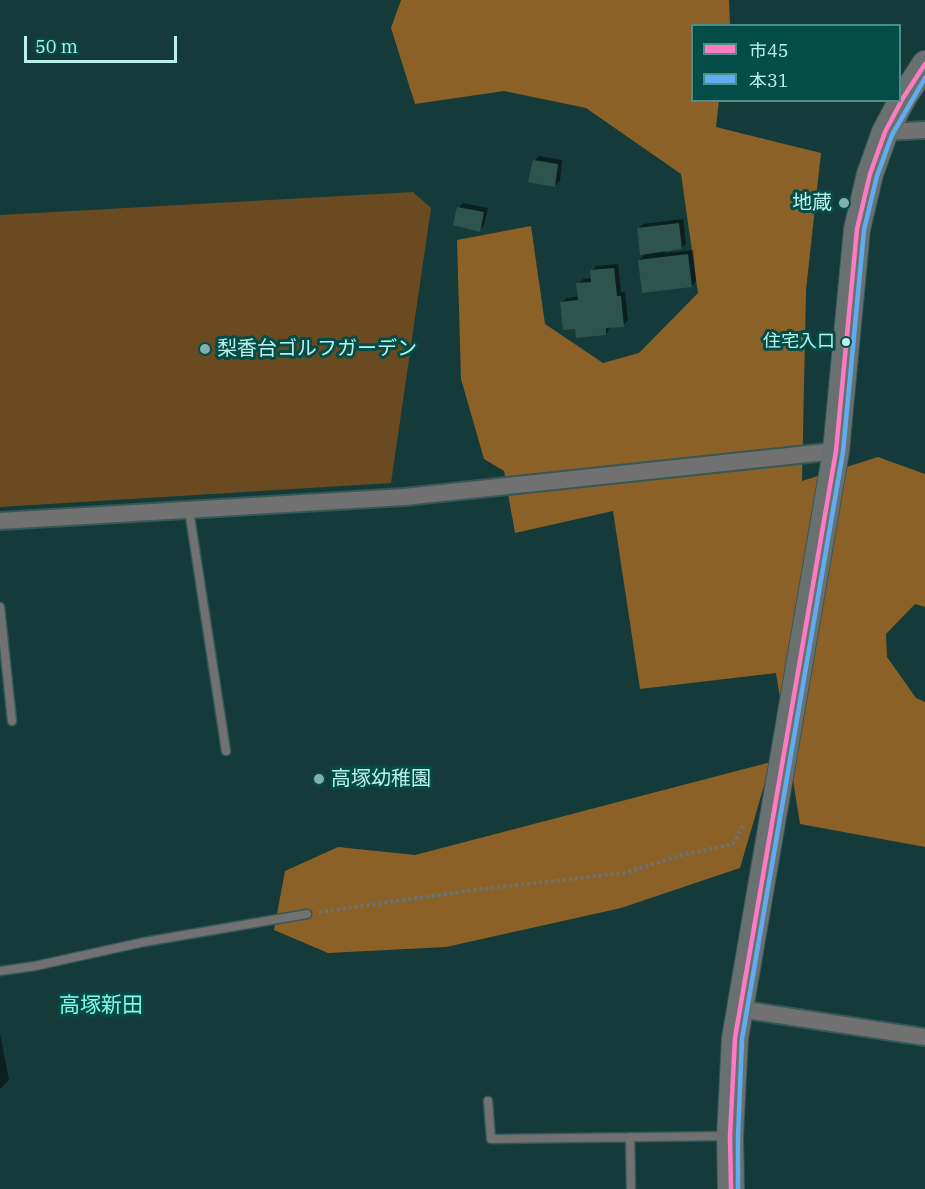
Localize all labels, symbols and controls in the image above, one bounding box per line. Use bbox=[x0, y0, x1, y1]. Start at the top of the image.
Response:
scale bar bbox=[27, 24, 180, 62]
legend bbox=[691, 24, 901, 102]
text: 50 m bbox=[35, 35, 78, 58]
text: 市45 bbox=[749, 39, 789, 62]
text: 本31 bbox=[749, 69, 789, 92]
place label: 地蔵 bbox=[792, 191, 832, 215]
marker: 地蔵 bbox=[837, 196, 851, 210]
place label: 住宅入口 bbox=[763, 331, 835, 353]
marker: 住宅入口 bbox=[840, 336, 852, 348]
place label: 梨香台ゴルフガーデン bbox=[217, 337, 417, 361]
marker: 梨香台ゴルフガーデン bbox=[198, 342, 212, 356]
place label: 高塚幼稚園 bbox=[331, 767, 431, 791]
marker: 高塚幼稚園 bbox=[312, 772, 326, 786]
district label: 高塚新田 bbox=[59, 993, 143, 1019]

